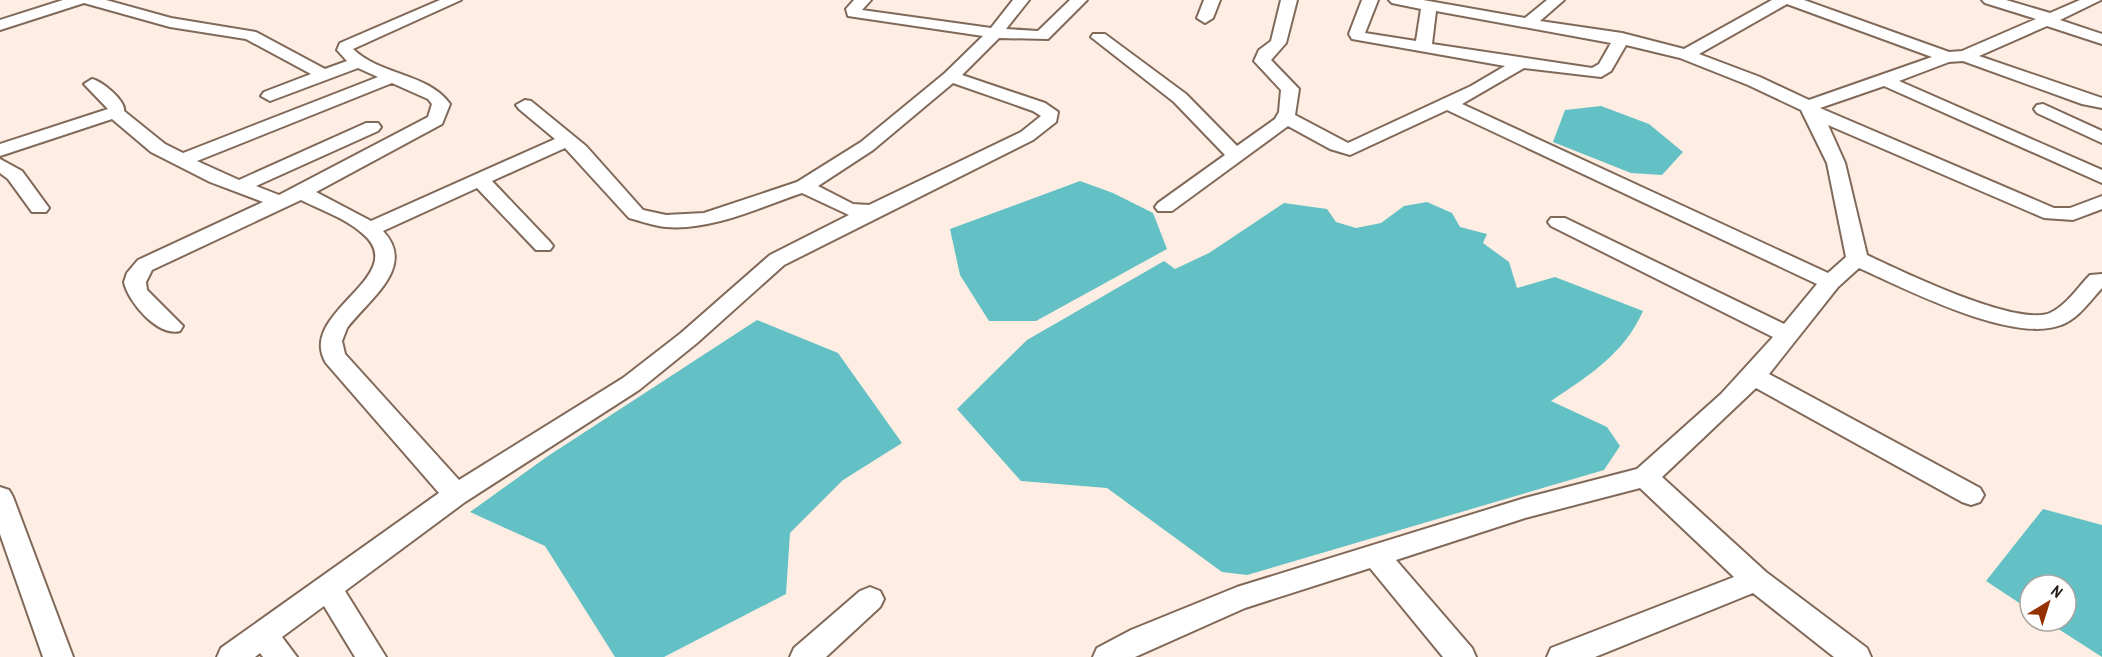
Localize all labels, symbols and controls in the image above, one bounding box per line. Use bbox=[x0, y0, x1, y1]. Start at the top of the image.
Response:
north arrow bbox=[2018, 573, 2078, 633]
text: N bbox=[2047, 580, 2068, 603]

